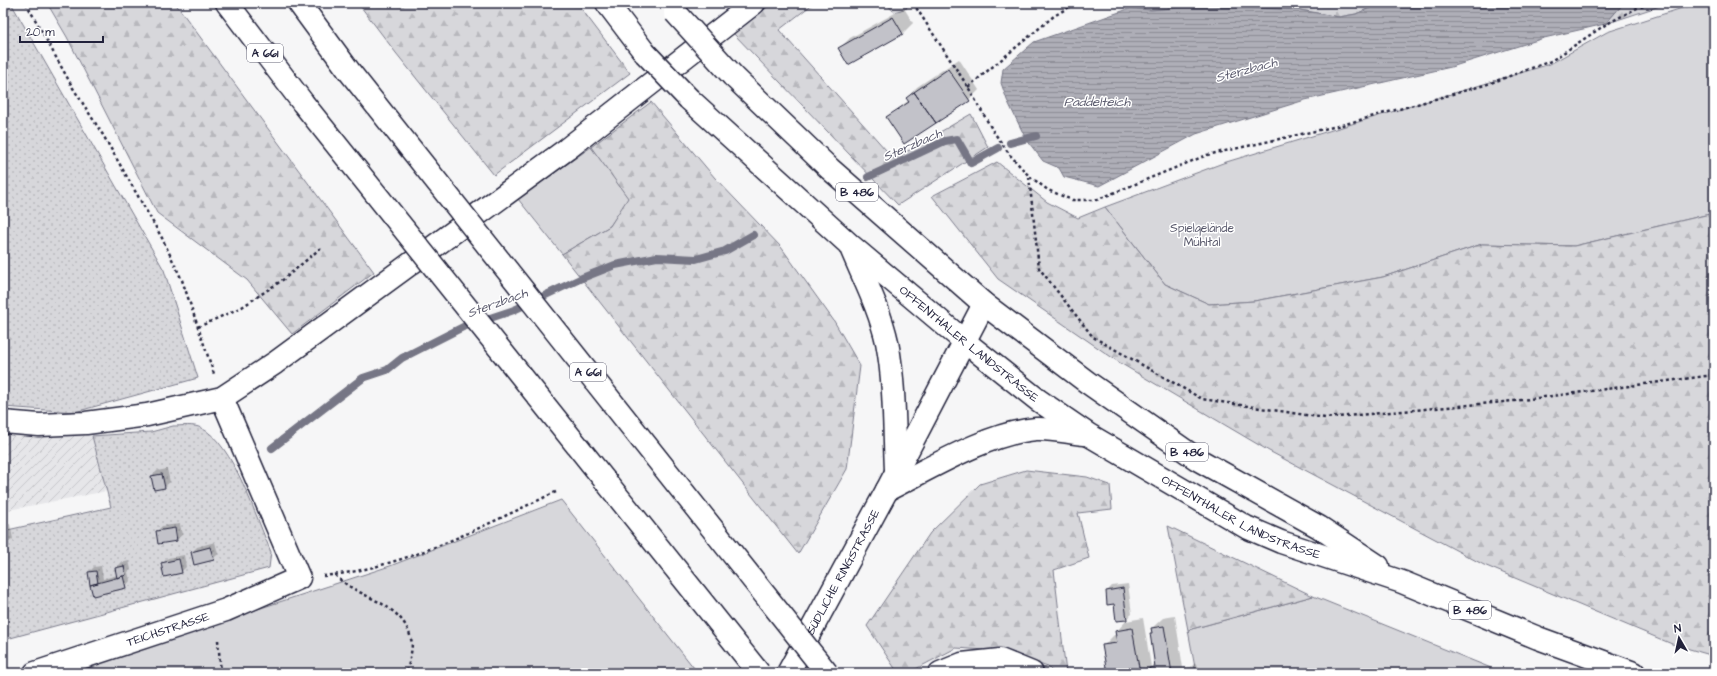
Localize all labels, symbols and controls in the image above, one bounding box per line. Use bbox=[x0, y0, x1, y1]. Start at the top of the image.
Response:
scale bar bbox=[20, 18, 103, 44]
text: 20 m bbox=[26, 24, 55, 41]
road number: A 661 bbox=[247, 44, 283, 62]
water label: Sterzbach bbox=[1214, 53, 1279, 87]
water label: Paddelteich bbox=[1064, 93, 1131, 111]
water label: Sterzbach bbox=[880, 124, 945, 166]
road number: B 486 bbox=[836, 183, 878, 201]
park label: Spielgelände Mühltal bbox=[1170, 220, 1234, 251]
street label: OFFENTHALER LANDSTRASSE bbox=[895, 282, 1042, 406]
water label: Sterzbach bbox=[465, 284, 530, 322]
road number: A 661 bbox=[570, 363, 606, 381]
road number: B 486 bbox=[1166, 443, 1208, 461]
street label: OFFENTHALER LANDSTRASSE bbox=[1158, 471, 1322, 563]
street label: SÜDLICHE RINGSTRASSE bbox=[802, 506, 884, 638]
road number: B 486 bbox=[1449, 601, 1491, 619]
street label: TEICHSTRASSE bbox=[125, 608, 212, 651]
north arrow bbox=[1659, 618, 1699, 658]
text: N bbox=[1673, 621, 1682, 637]

